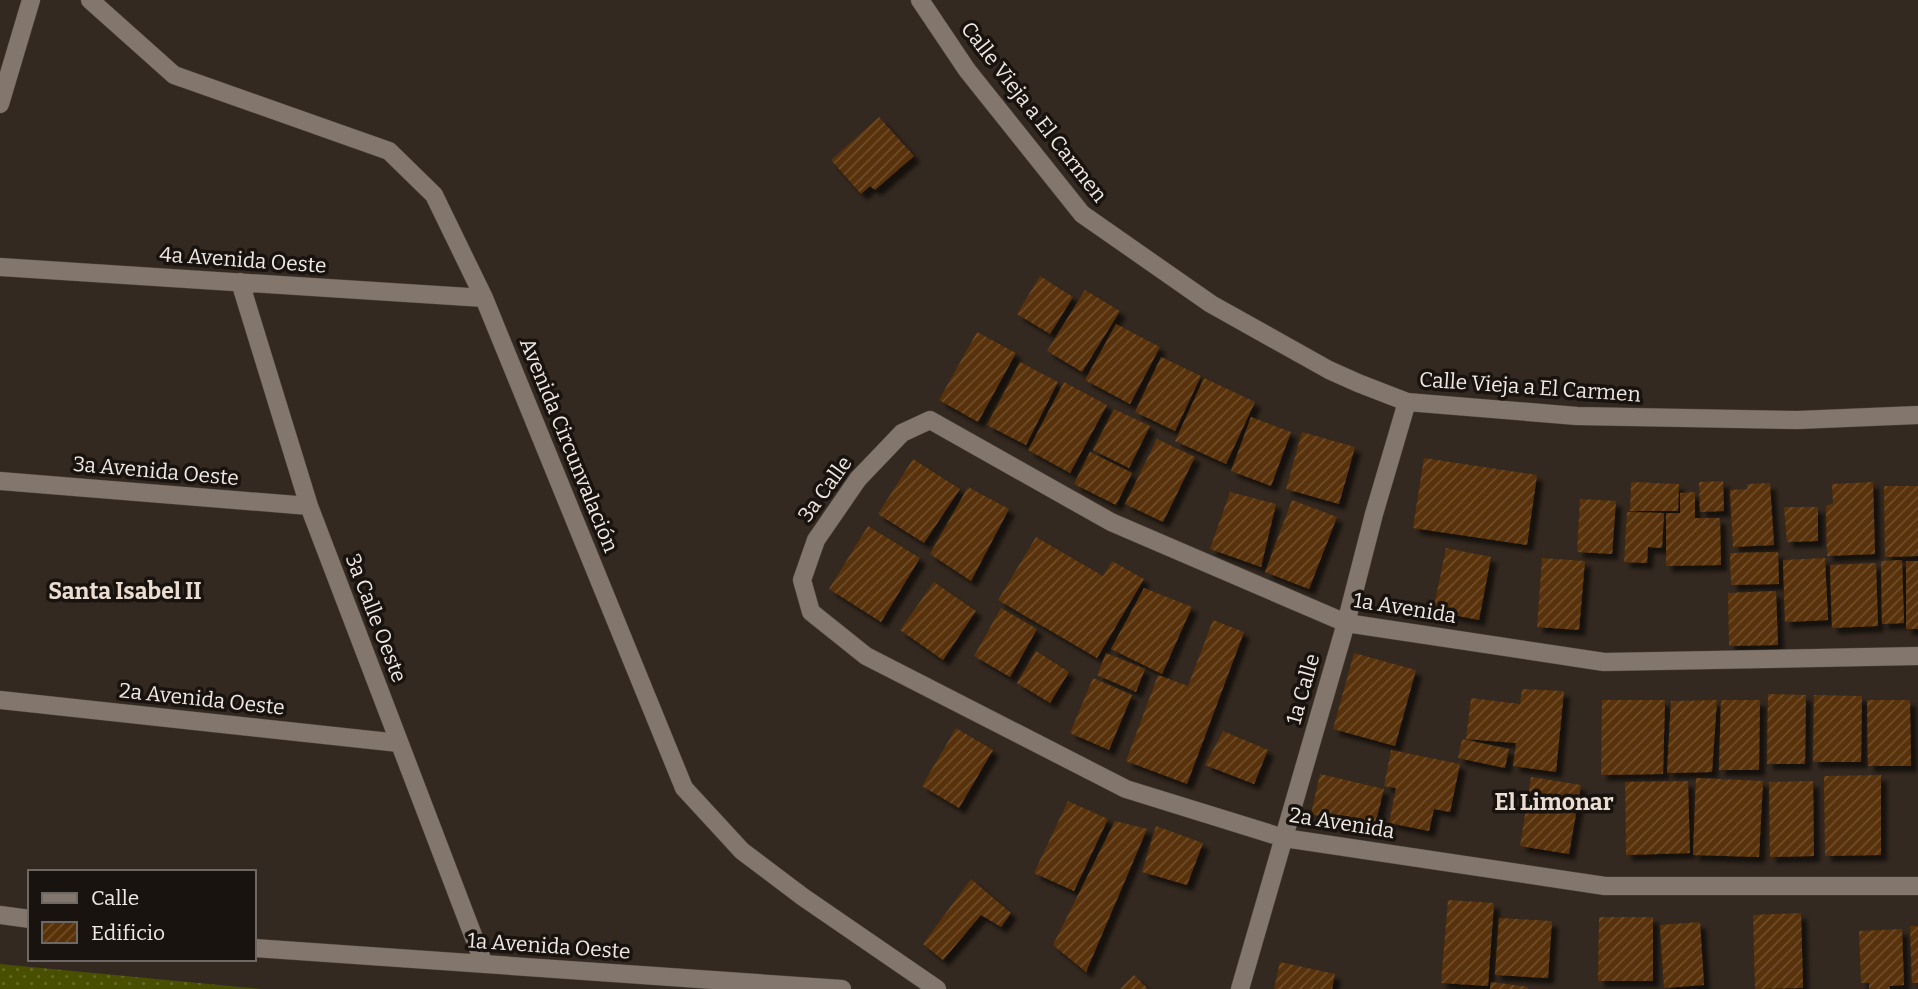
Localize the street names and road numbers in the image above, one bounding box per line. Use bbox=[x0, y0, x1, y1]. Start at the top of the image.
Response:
street label: Calle Vieja a El Carmen bbox=[955, 16, 1113, 208]
street label: 4a Avenida Oeste bbox=[159, 241, 327, 279]
street label: Avenida Circunvalación bbox=[514, 334, 624, 556]
street label: Calle Vieja a El Carmen bbox=[1418, 366, 1642, 408]
street label: 3a Avenida Oeste bbox=[72, 451, 240, 491]
street label: 3a Calle bbox=[792, 451, 858, 527]
street label: 3a Calle Oeste bbox=[340, 550, 412, 686]
street label: 1a Avenida bbox=[1352, 587, 1459, 629]
street label: 1a Calle bbox=[1281, 651, 1325, 727]
street label: 2a Avenida Oeste bbox=[118, 677, 286, 721]
street label: 2a Avenida bbox=[1287, 802, 1397, 844]
street label: 1a Avenida Oeste bbox=[467, 927, 631, 965]

